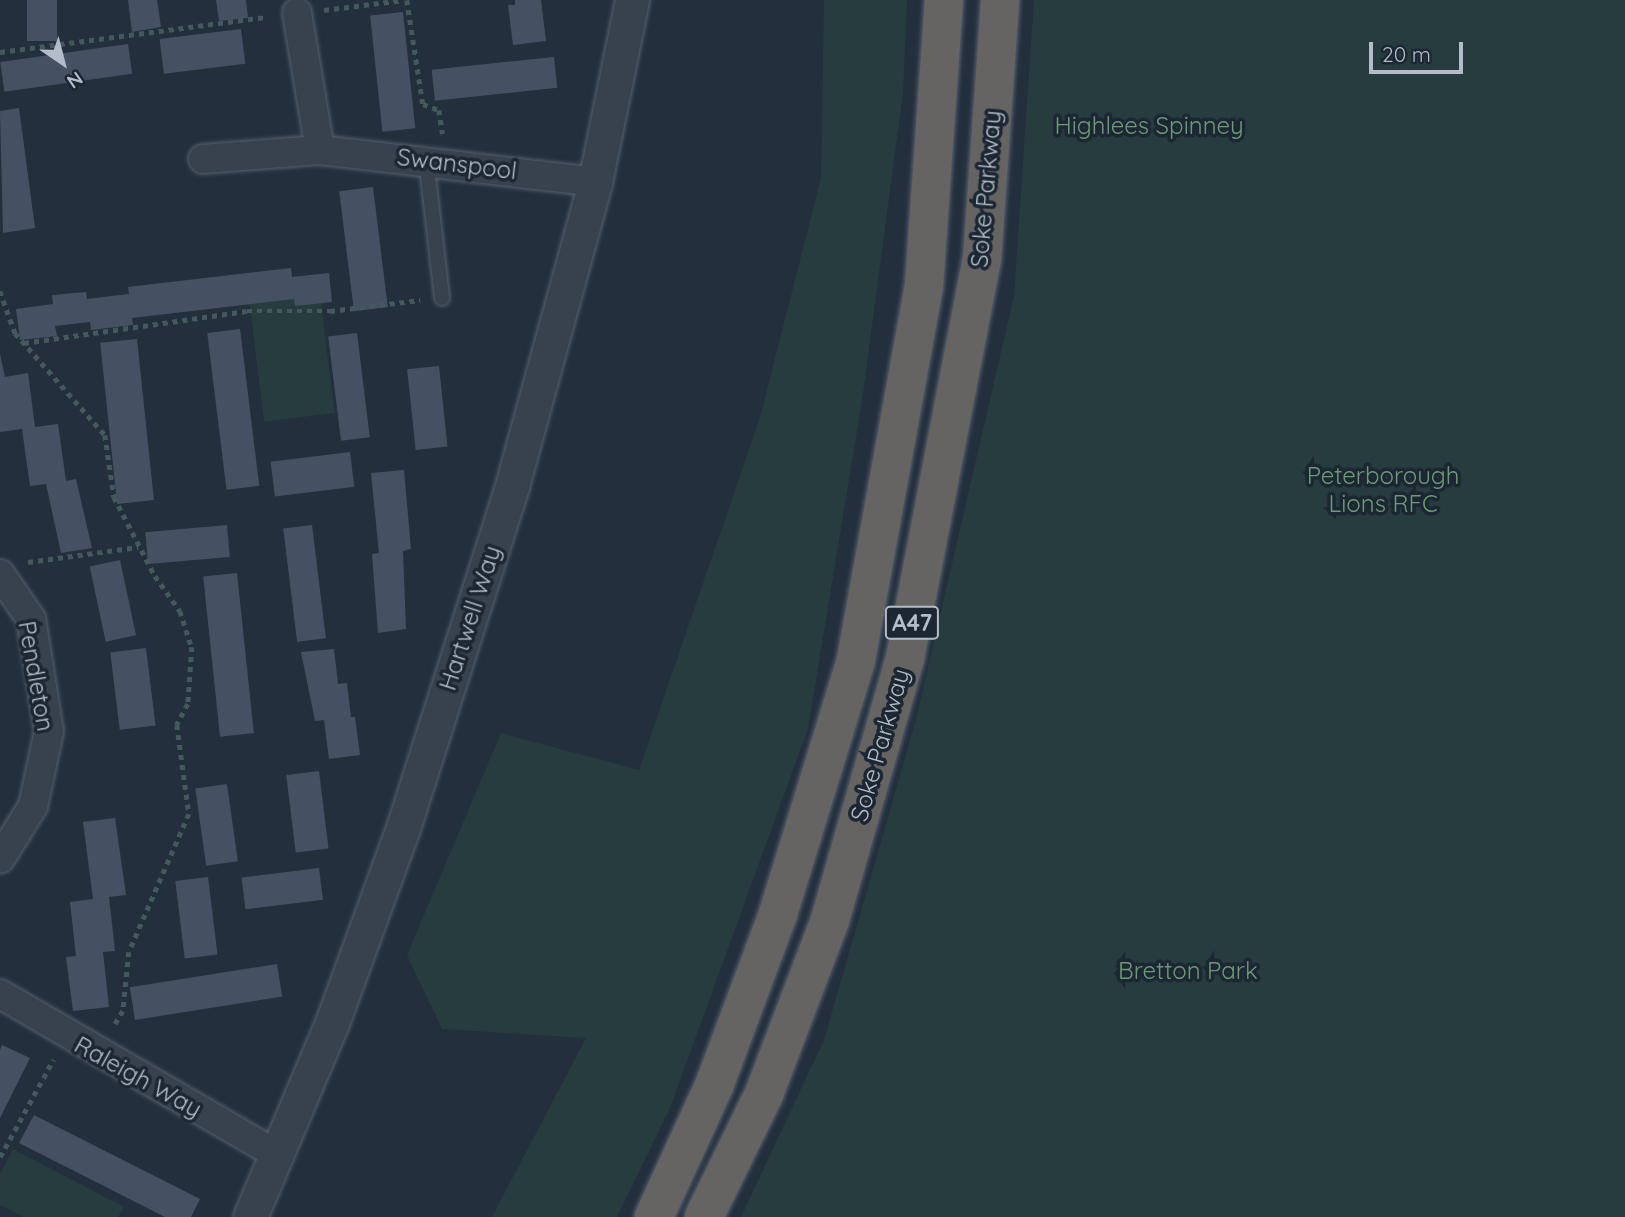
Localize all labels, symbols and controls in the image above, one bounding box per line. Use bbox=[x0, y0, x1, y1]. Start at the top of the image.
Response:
north arrow bbox=[28, 28, 98, 98]
scale bar bbox=[1373, 28, 1468, 72]
text: 20 m bbox=[1382, 41, 1431, 67]
text: N bbox=[62, 66, 88, 94]
street label: Soke Parkway bbox=[965, 109, 1007, 269]
park label: Highlees Spinney bbox=[1054, 112, 1244, 140]
street label: Swanspool bbox=[396, 142, 518, 186]
park label: Peterborough Lions RFC bbox=[1307, 462, 1459, 518]
street label: Hartwell Way bbox=[433, 542, 507, 694]
road number: A47 bbox=[884, 604, 940, 642]
street label: Pendleton bbox=[12, 619, 60, 733]
street label: Soke Parkway bbox=[844, 665, 916, 825]
park label: Bretton Park bbox=[1118, 957, 1258, 985]
street label: Raleigh Way bbox=[69, 1030, 207, 1124]

